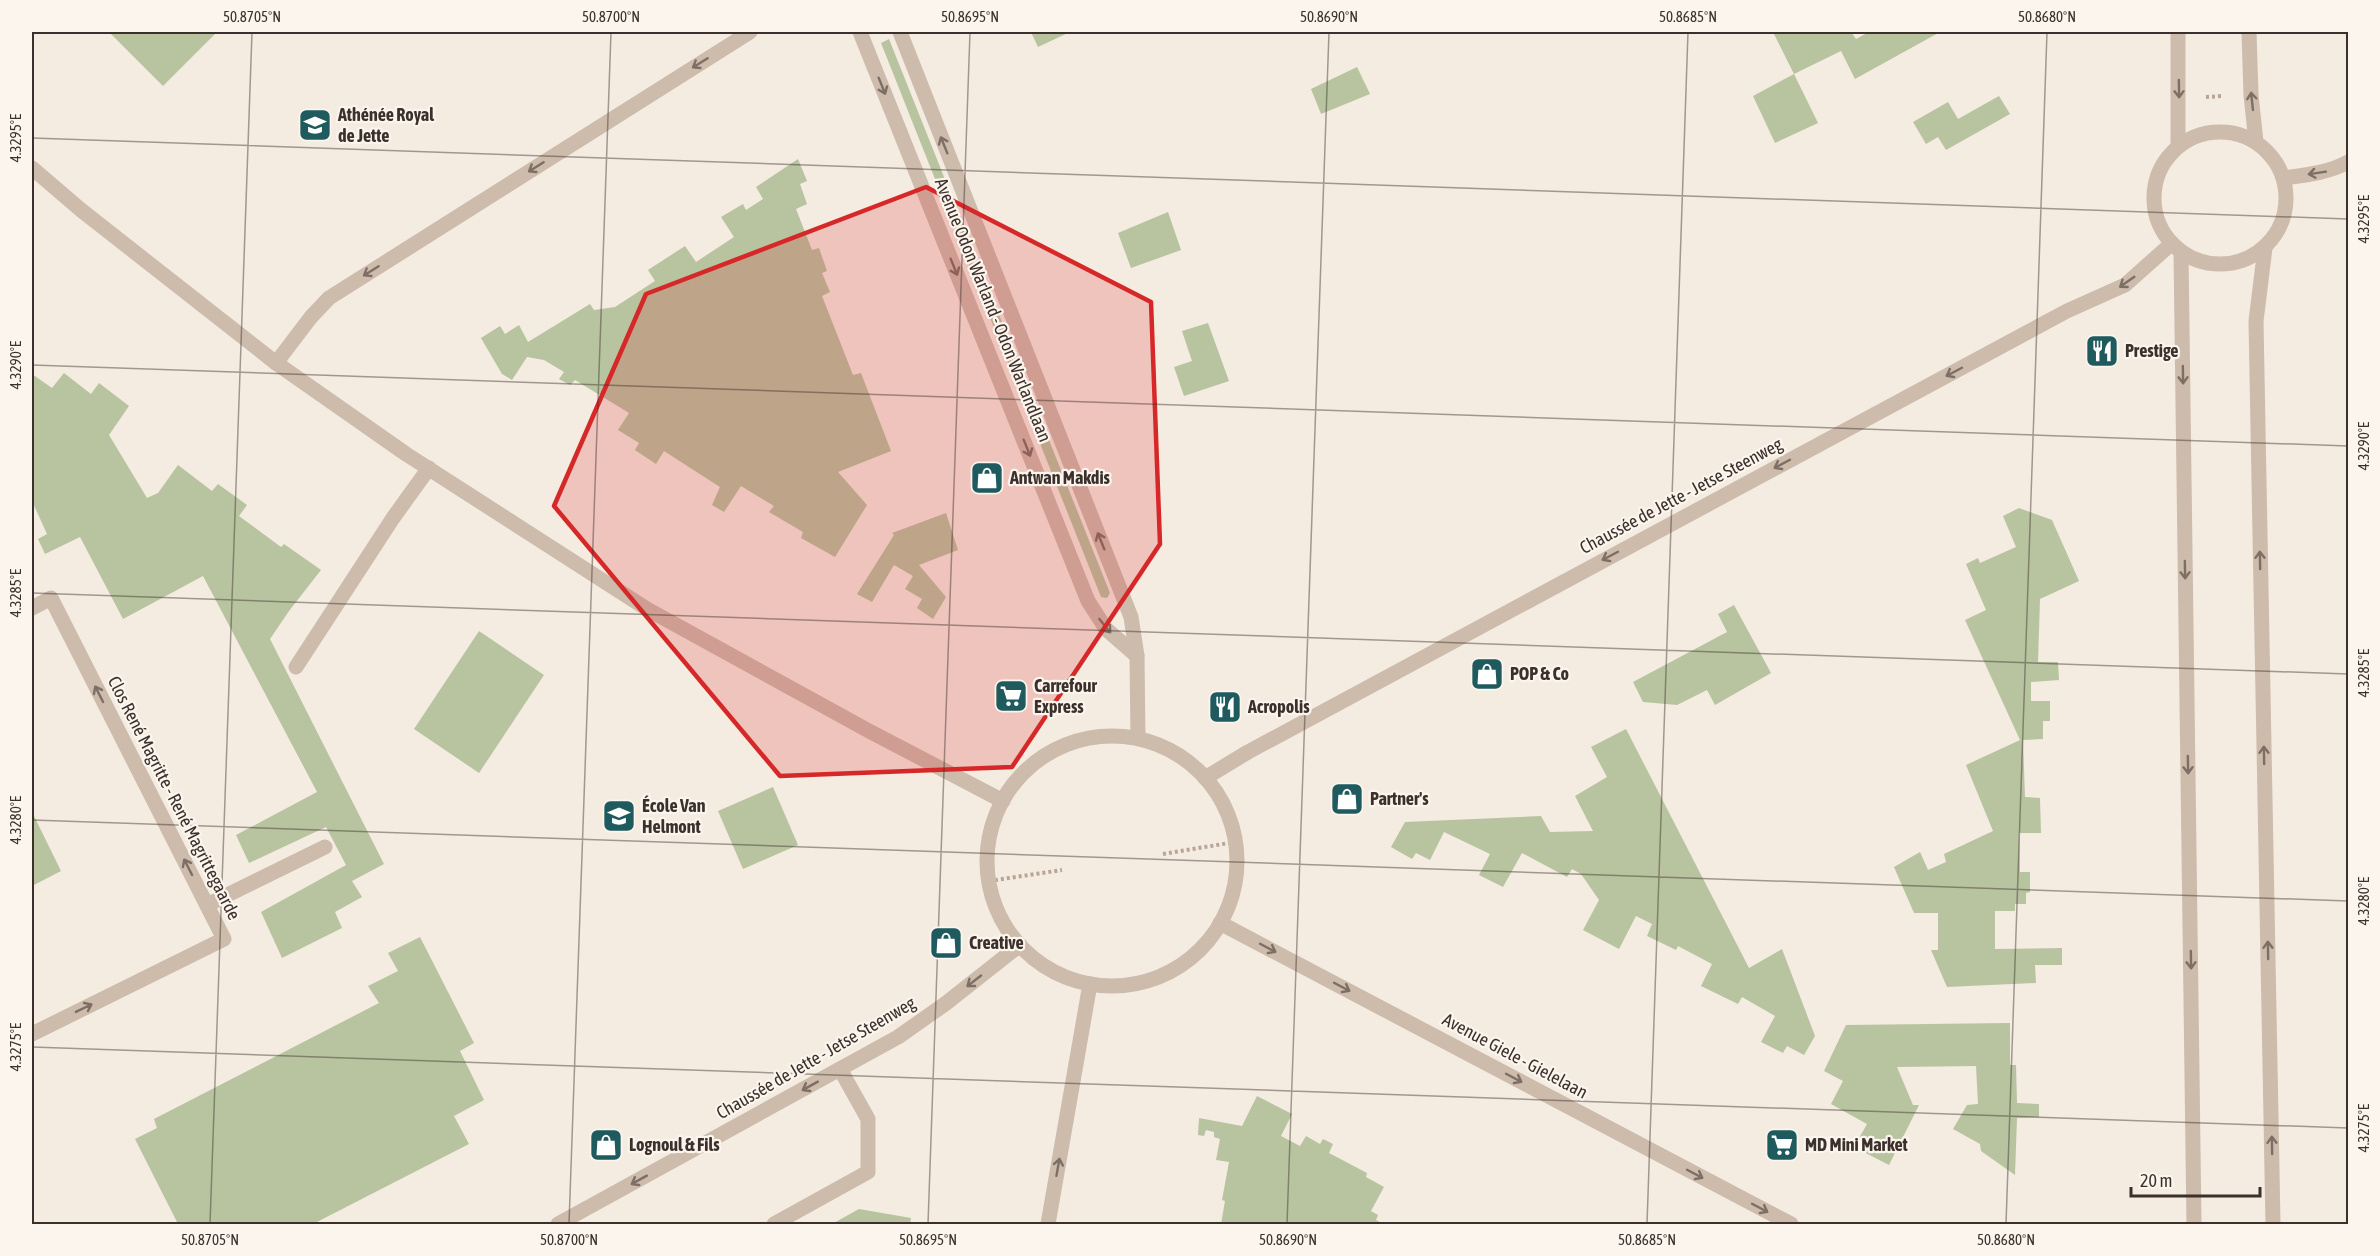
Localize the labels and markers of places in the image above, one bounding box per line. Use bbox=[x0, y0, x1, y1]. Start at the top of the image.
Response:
place label: Athénée Royal de Jette bbox=[337, 104, 434, 146]
school or university icon: Athénée Royal de Jette bbox=[297, 107, 333, 143]
restaurant icon: Prestige bbox=[2084, 333, 2120, 369]
place label: Prestige bbox=[2125, 340, 2179, 361]
shop icon: Antwan Makdis bbox=[969, 460, 1005, 496]
place label: Antwan Makdis bbox=[1009, 467, 1111, 488]
shop icon: POP & Co bbox=[1469, 656, 1505, 692]
place label: POP & Co bbox=[1510, 663, 1569, 684]
place label: Carrefour Express bbox=[1034, 675, 1097, 717]
supermarket icon: Carrefour Express bbox=[993, 678, 1029, 714]
restaurant icon: Acropolis bbox=[1207, 689, 1243, 725]
place label: Acropolis bbox=[1247, 696, 1310, 717]
shop icon: Partner's bbox=[1329, 781, 1365, 817]
place label: Partner's bbox=[1370, 788, 1429, 809]
place label: École Van Helmont bbox=[642, 795, 706, 837]
school or university icon: École Van Helmont bbox=[601, 798, 637, 834]
shop icon: Creative bbox=[928, 925, 964, 961]
place label: Creative bbox=[969, 932, 1024, 953]
shop icon: Lognoul & Fils bbox=[588, 1127, 624, 1163]
supermarket icon: MD Mini Market bbox=[1764, 1127, 1800, 1163]
place label: Lognoul & Fils bbox=[629, 1134, 720, 1155]
place label: MD Mini Market bbox=[1805, 1134, 1909, 1155]

